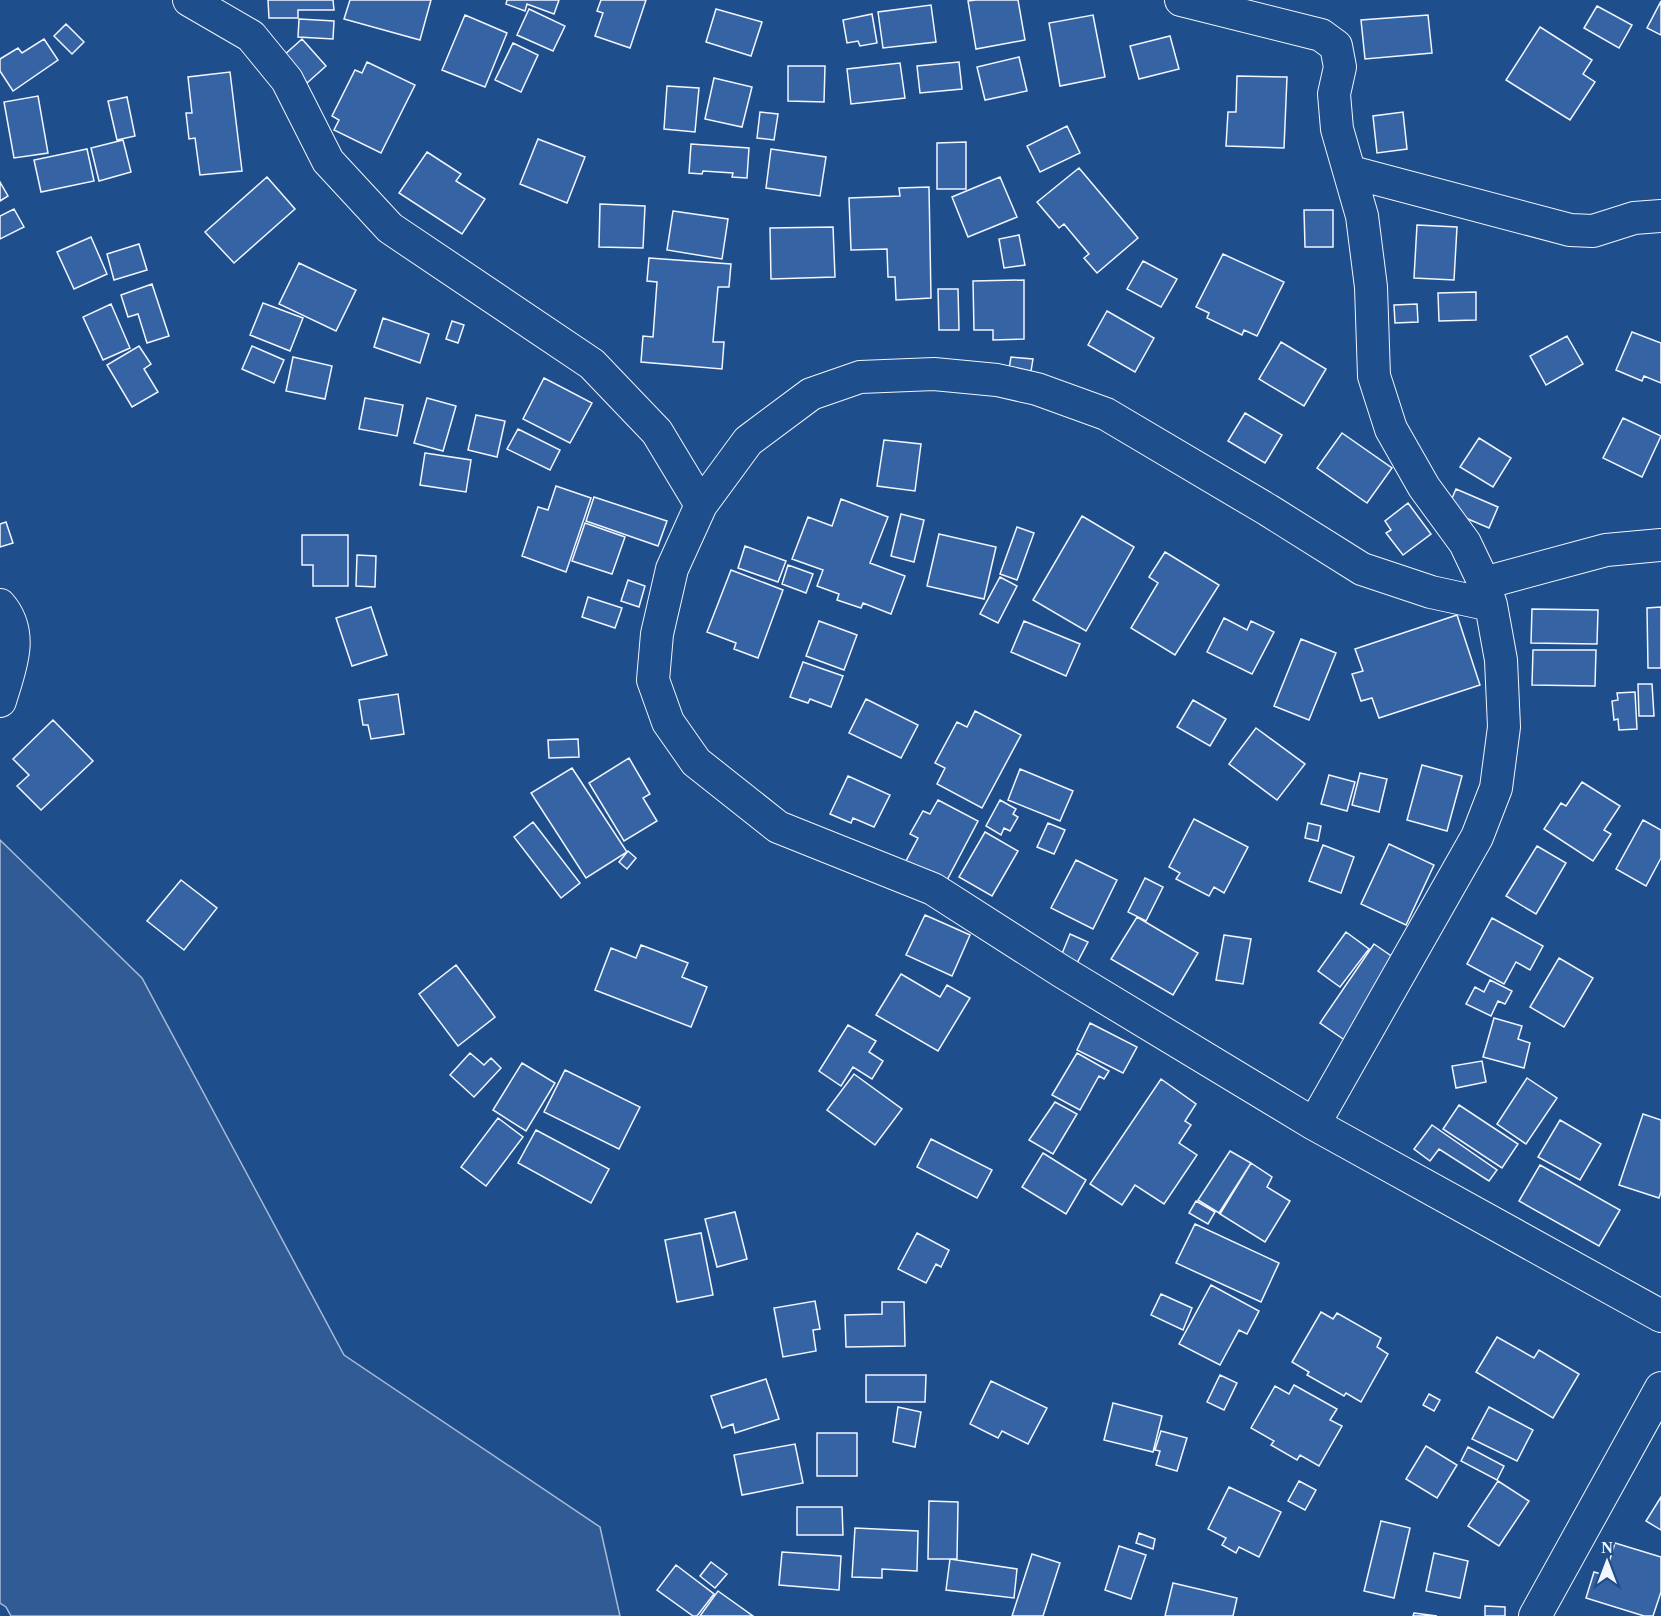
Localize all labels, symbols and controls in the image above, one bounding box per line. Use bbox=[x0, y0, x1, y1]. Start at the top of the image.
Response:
north arrow bbox=[1577, 1532, 1637, 1592]
text: N bbox=[1601, 1539, 1613, 1556]

